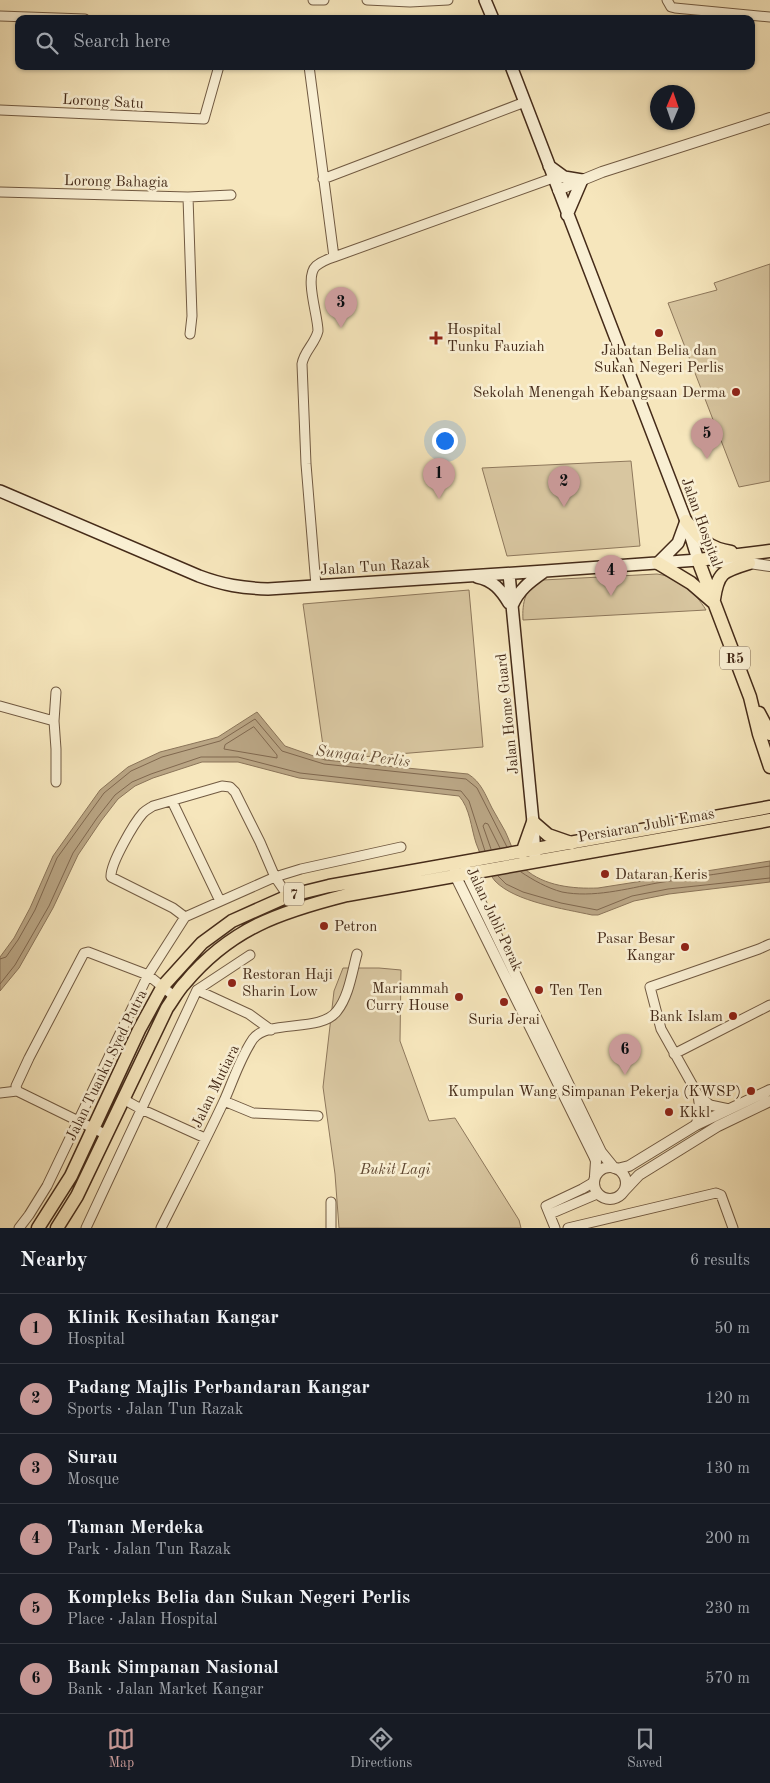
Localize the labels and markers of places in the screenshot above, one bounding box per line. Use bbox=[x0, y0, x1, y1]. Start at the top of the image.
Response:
pin: 3 bbox=[325, 287, 357, 328]
place label: Hospital Tunku Fauziah bbox=[447, 323, 545, 355]
marker: Jabatan Belia dan Sukan Negeri Perlis bbox=[653, 327, 665, 339]
marker: Hospital Tunku Fauziah bbox=[429, 331, 443, 345]
place label: Jabatan Belia dan Sukan Negeri Perlis bbox=[594, 344, 724, 376]
place label: Sekolah Menengah Kebangsaan Derma bbox=[473, 386, 727, 401]
marker: Sekolah Menengah Kebangsaan Derma bbox=[730, 386, 742, 398]
pin: 5 bbox=[691, 418, 723, 459]
pin: 1 bbox=[423, 458, 455, 499]
pin: 2 bbox=[548, 466, 580, 507]
pin: 4 bbox=[595, 555, 627, 596]
marker: Dataran Keris bbox=[599, 868, 611, 880]
place label: Dataran Keris bbox=[615, 868, 708, 883]
marker: Petron bbox=[318, 920, 330, 932]
place label: Petron bbox=[334, 920, 377, 935]
place label: Pasar Besar Kangar bbox=[596, 932, 675, 964]
marker: Pasar Besar Kangar bbox=[679, 941, 691, 953]
place label: Restoran Haji Sharin Low bbox=[242, 968, 333, 1000]
marker: Restoran Haji Sharin Low bbox=[226, 977, 238, 989]
place label: Mariammah Curry House bbox=[366, 982, 449, 1014]
marker: Ten Ten bbox=[533, 984, 545, 996]
place label: Ten Ten bbox=[549, 984, 603, 999]
marker: Mariammah Curry House bbox=[453, 991, 465, 1003]
marker: Suria Jerai bbox=[498, 996, 510, 1008]
place label: Bank Islam bbox=[649, 1010, 723, 1025]
marker: Bank Islam bbox=[727, 1010, 739, 1022]
place label: Suria Jerai bbox=[468, 1013, 540, 1028]
pin: 6 bbox=[609, 1034, 641, 1075]
place label: Kumpulan Wang Simpanan Pekerja (KWSP) bbox=[448, 1085, 741, 1100]
marker: Kumpulan Wang Simpanan Pekerja (KWSP) bbox=[745, 1085, 757, 1097]
marker: Kkkl bbox=[663, 1106, 675, 1118]
place label: Kkkl bbox=[679, 1106, 710, 1121]

